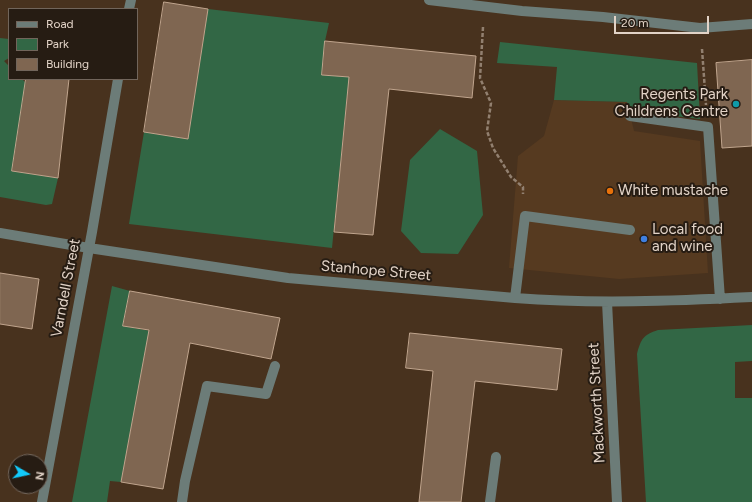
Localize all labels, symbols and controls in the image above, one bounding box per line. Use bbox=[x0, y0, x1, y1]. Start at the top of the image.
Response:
legend bbox=[8, 8, 138, 80]
scale bar bbox=[616, 8, 711, 34]
text: 20 m bbox=[621, 16, 649, 30]
text: Road bbox=[46, 17, 74, 31]
text: Park bbox=[46, 37, 69, 51]
text: Building bbox=[46, 57, 89, 71]
place label: Regents Park Childrens Centre bbox=[615, 86, 728, 121]
marker: Regents Park Childrens Centre bbox=[731, 99, 741, 109]
place label: White mustache bbox=[618, 182, 728, 200]
marker: White mustache bbox=[605, 186, 615, 196]
place label: Local food and wine bbox=[652, 221, 723, 256]
marker: Local food and wine bbox=[639, 234, 649, 244]
street label: Varndell Street bbox=[48, 237, 84, 339]
street label: Stanhope Street bbox=[320, 257, 432, 285]
street label: Mackworth Street bbox=[585, 342, 609, 464]
north arrow bbox=[8, 454, 48, 494]
text: N bbox=[32, 471, 46, 481]

